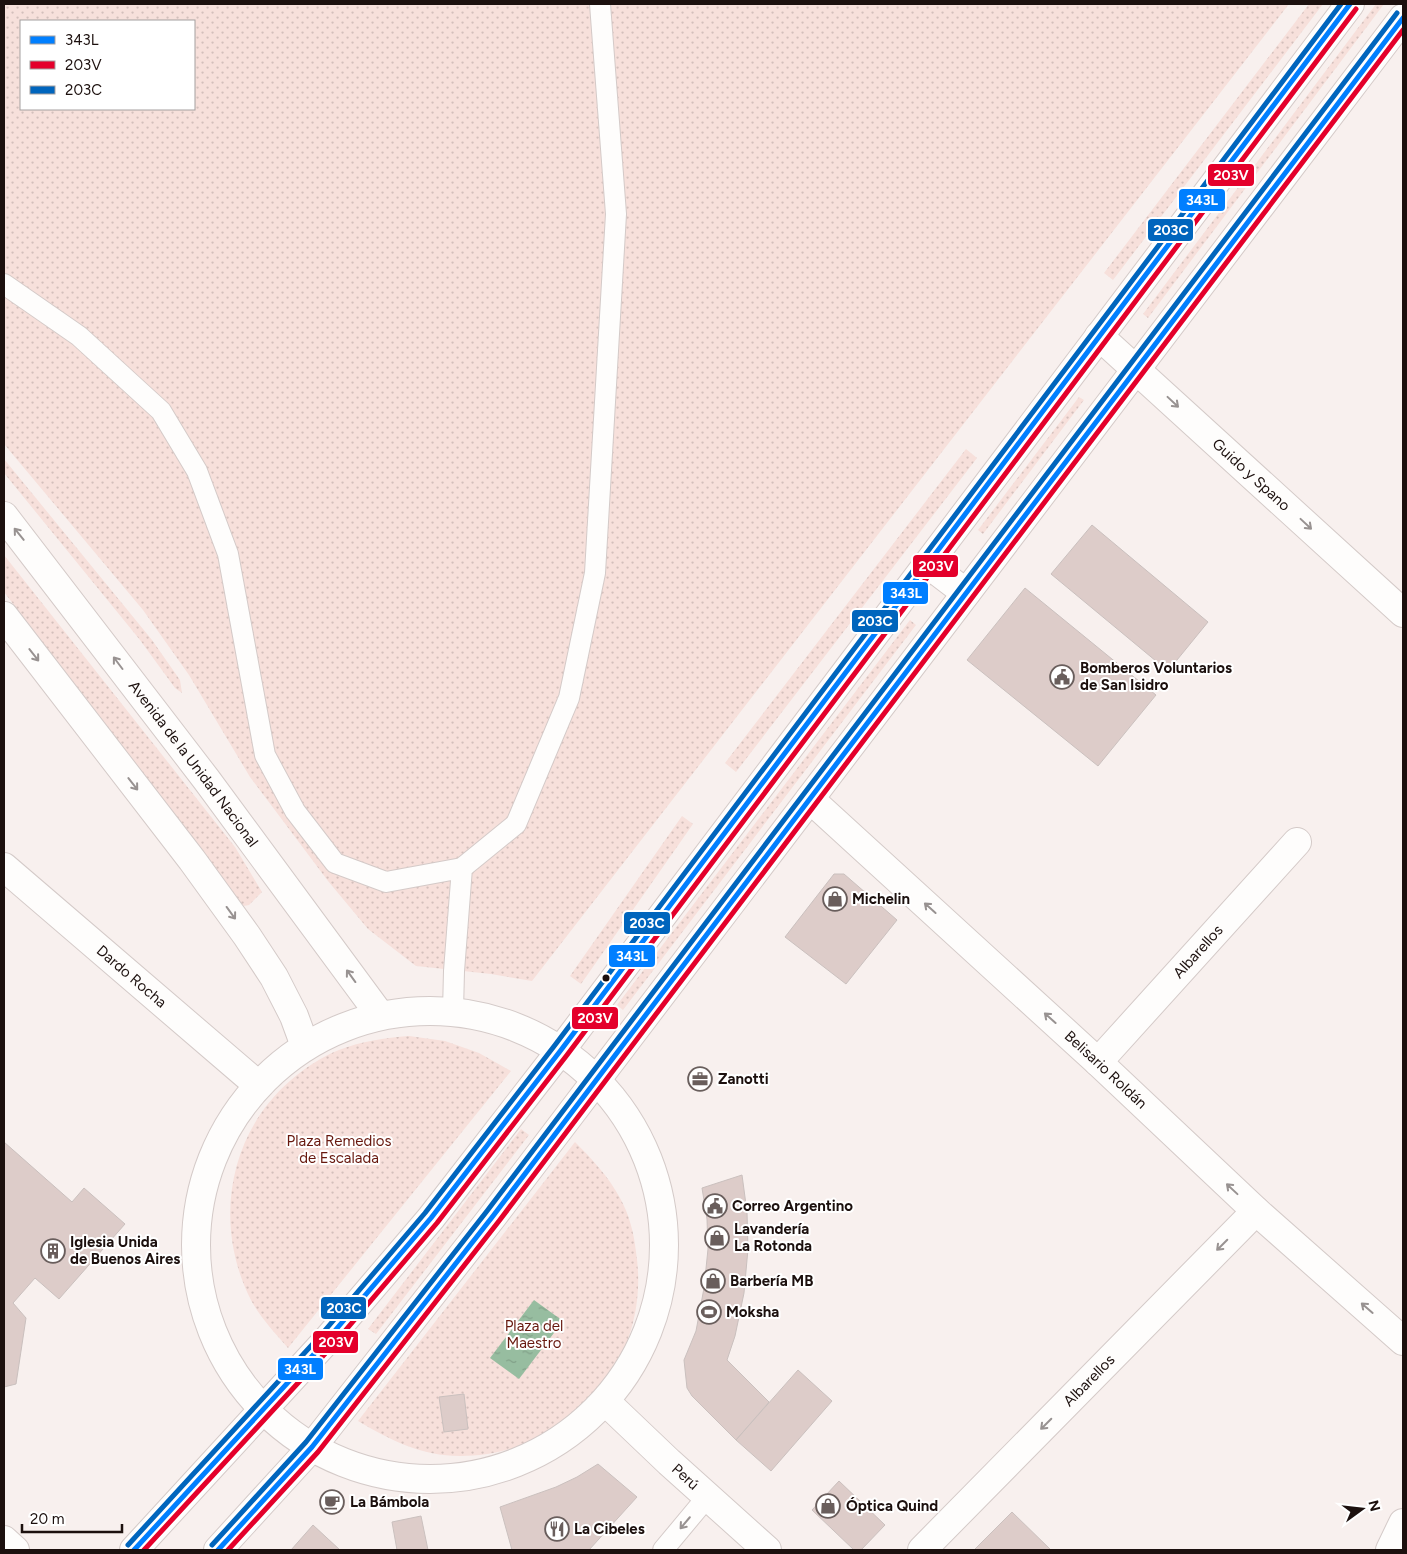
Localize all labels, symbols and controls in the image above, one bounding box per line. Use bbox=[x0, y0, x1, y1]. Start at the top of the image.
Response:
legend bbox=[20, 20, 195, 110]
text: 343L bbox=[65, 31, 99, 49]
text: 203V bbox=[65, 56, 102, 74]
text: 203C bbox=[65, 81, 102, 99]
line badge: 203V bbox=[1207, 163, 1255, 187]
text: 203V bbox=[1213, 167, 1249, 184]
line badge: 343L bbox=[1178, 188, 1226, 212]
text: 343L bbox=[1186, 192, 1218, 209]
line badge: 203C bbox=[1147, 218, 1194, 242]
text: 203C bbox=[1153, 222, 1189, 239]
one-way arrow bbox=[1166, 396, 1179, 408]
street label: Guido y Spano bbox=[1209, 435, 1294, 515]
one-way arrow bbox=[1299, 518, 1312, 529]
one-way arrow bbox=[13, 528, 24, 541]
line badge: 203V bbox=[912, 554, 959, 578]
text: 203V bbox=[918, 558, 954, 575]
line badge: 343L bbox=[882, 581, 929, 605]
text: 343L bbox=[890, 585, 922, 602]
line badge: 203C bbox=[851, 609, 899, 633]
text: 203C bbox=[857, 613, 893, 630]
one-way arrow bbox=[28, 648, 39, 661]
one-way arrow bbox=[112, 657, 123, 670]
place label: Bomberos Voluntarios de San Isidro bbox=[1080, 659, 1232, 694]
public building icon: Bomberos Voluntarios de San Isidro bbox=[1049, 664, 1075, 690]
street label: Avenida de la Unidad Nacional bbox=[125, 677, 262, 851]
one-way arrow bbox=[127, 777, 138, 790]
shop icon: Michelin bbox=[822, 886, 848, 912]
place label: Michelin bbox=[852, 890, 910, 908]
one-way arrow bbox=[923, 902, 936, 914]
one-way arrow bbox=[225, 906, 236, 919]
line badge: 203C bbox=[623, 911, 671, 935]
text: 203C bbox=[629, 915, 665, 932]
street label: Albarellos bbox=[1169, 921, 1227, 982]
street label: Dardo Rocha bbox=[93, 941, 170, 1011]
line badge: 343L bbox=[608, 944, 656, 968]
text: 343L bbox=[616, 948, 648, 965]
one-way arrow bbox=[346, 969, 356, 983]
unlabelled marker bbox=[601, 973, 611, 983]
line badge: 203V bbox=[571, 1006, 619, 1030]
text: 203V bbox=[577, 1010, 613, 1027]
one-way arrow bbox=[1043, 1012, 1056, 1024]
street label: Belisario Roldán bbox=[1061, 1027, 1151, 1112]
office icon: Zanotti bbox=[687, 1066, 713, 1092]
place label: Zanotti bbox=[718, 1070, 769, 1088]
park label: Plaza Remedios de Escalada bbox=[287, 1132, 391, 1167]
one-way arrow bbox=[1226, 1183, 1239, 1195]
public building icon: Correo Argentino bbox=[702, 1193, 728, 1219]
place label: Correo Argentino bbox=[732, 1197, 853, 1215]
place label: Lavandería La Rotonda bbox=[734, 1220, 812, 1255]
shop icon: Lavandería La Rotonda bbox=[704, 1225, 730, 1251]
place label: Iglesia Unida de Buenos Aires bbox=[70, 1233, 180, 1268]
building icon: Iglesia Unida de Buenos Aires bbox=[40, 1238, 66, 1264]
one-way arrow bbox=[1216, 1239, 1228, 1251]
shop icon: Barbería MB bbox=[700, 1268, 726, 1294]
place label: Barbería MB bbox=[730, 1272, 813, 1290]
line badge: 203C bbox=[320, 1296, 367, 1320]
sports icon: Moksha bbox=[696, 1299, 722, 1325]
text: 203C bbox=[326, 1300, 362, 1317]
place label: Moksha bbox=[726, 1303, 779, 1321]
one-way arrow bbox=[1360, 1303, 1373, 1314]
park label: Plaza del Maestro bbox=[505, 1317, 563, 1352]
line badge: 203V bbox=[312, 1330, 359, 1354]
text: 203V bbox=[318, 1334, 354, 1351]
street label: Albarellos bbox=[1060, 1351, 1118, 1410]
line badge: 343L bbox=[277, 1357, 324, 1381]
text: 343L bbox=[284, 1361, 316, 1378]
one-way arrow bbox=[1040, 1417, 1052, 1430]
street label: Perú bbox=[668, 1460, 703, 1493]
north arrow bbox=[1337, 1484, 1387, 1534]
cafe icon: La Bámbola bbox=[319, 1489, 345, 1515]
place label: La Bámbola bbox=[350, 1493, 429, 1511]
shop icon: Óptica Quind bbox=[815, 1493, 841, 1519]
place label: Óptica Quind bbox=[846, 1497, 938, 1515]
text: N bbox=[1364, 1498, 1384, 1513]
scale bar bbox=[22, 1502, 122, 1534]
text: 20 m bbox=[30, 1510, 64, 1528]
restaurant icon: La Cibeles bbox=[544, 1516, 570, 1542]
one-way arrow bbox=[680, 1517, 691, 1530]
place label: La Cibeles bbox=[574, 1520, 645, 1538]

